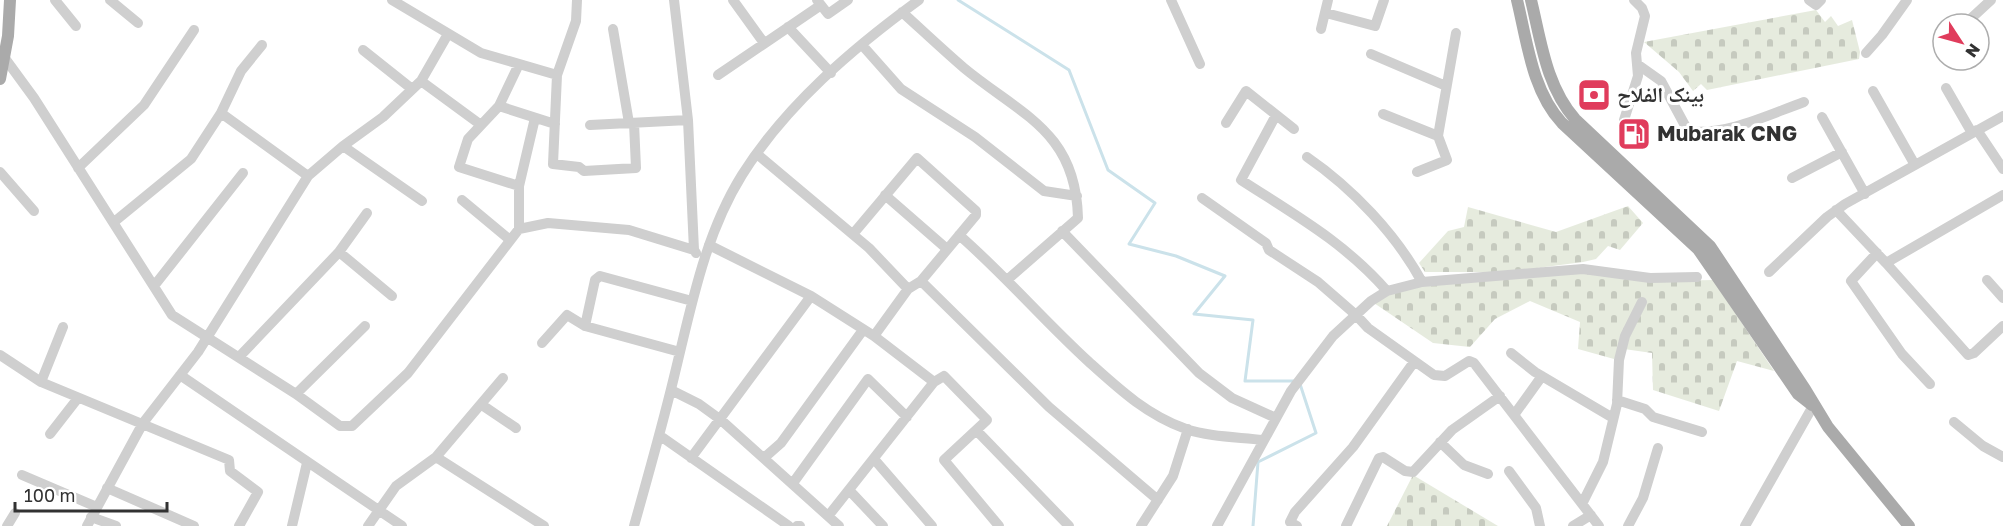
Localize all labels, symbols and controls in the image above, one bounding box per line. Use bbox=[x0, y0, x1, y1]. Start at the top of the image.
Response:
north arrow bbox=[1931, 12, 1991, 72]
text: N bbox=[1961, 40, 1985, 62]
bank icon: بینک الفلاح bbox=[1576, 77, 1612, 113]
place label: بینک الفلاح bbox=[1617, 81, 1704, 108]
fuel station icon: Mubarak CNG bbox=[1616, 116, 1652, 152]
place label: Mubarak CNG bbox=[1657, 120, 1797, 146]
scale bar bbox=[15, 475, 166, 513]
text: 100 m bbox=[24, 484, 75, 506]

